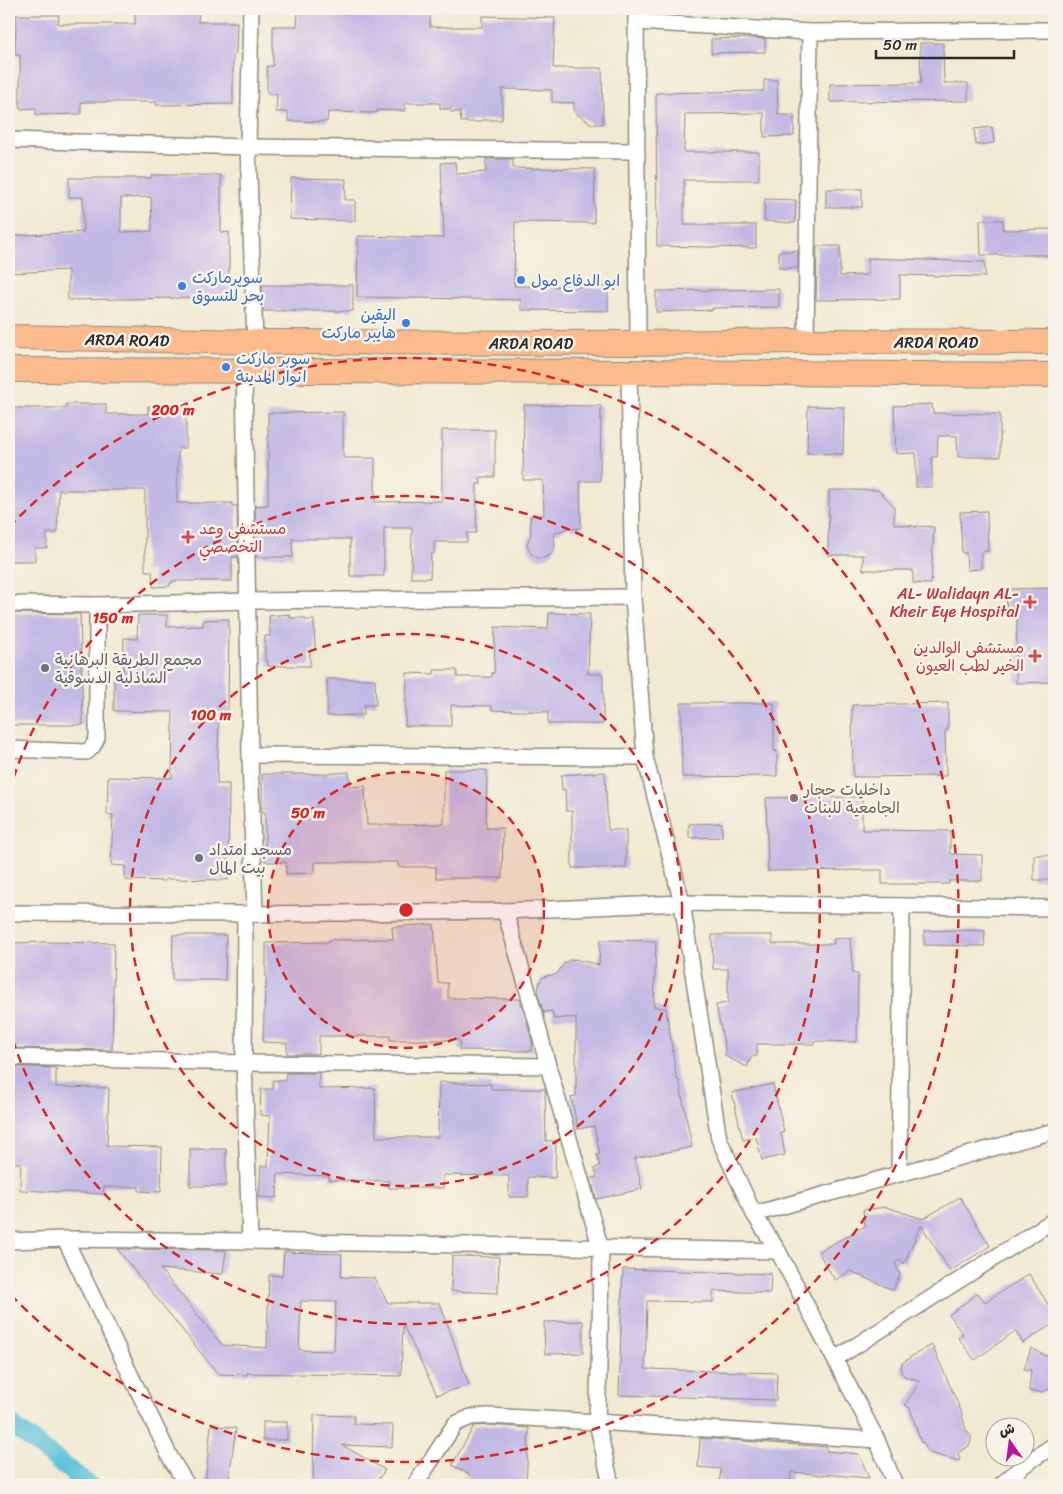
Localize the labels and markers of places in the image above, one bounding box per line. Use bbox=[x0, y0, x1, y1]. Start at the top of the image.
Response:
place label: سوپرمارکت بحر للتسوق bbox=[192, 263, 264, 310]
place label: ابو الدفاع مول bbox=[531, 266, 620, 295]
marker: ابو الدفاع مول bbox=[515, 274, 527, 286]
marker: سوپرمارکت بحر للتسوق bbox=[176, 280, 188, 292]
place label: اليقين هايبر ماركت bbox=[321, 300, 396, 347]
marker: اليقين هايبر ماركت bbox=[400, 317, 412, 329]
place label: سوبر ماركت انوار المدينة bbox=[236, 344, 310, 391]
marker: سوبر ماركت انوار المدينة bbox=[220, 361, 232, 373]
place label: مستشفى وعد التخصصي bbox=[199, 514, 286, 561]
marker: مستشفى وعد التخصصي bbox=[181, 530, 195, 544]
place label: AL- Walidayn AL- Kheir Eye Hospital bbox=[890, 579, 1019, 626]
marker: AL- Walidayn AL- Kheir Eye Hospital bbox=[1023, 595, 1037, 609]
place label: مستشفى الوالدين الخير لطب العيون bbox=[913, 633, 1024, 680]
place label: مجمع الطريقة البرهانية الشاذلية الدسوقية bbox=[55, 645, 202, 692]
marker: مستشفى الوالدين الخير لطب العيون bbox=[1028, 649, 1042, 663]
marker: مجمع الطريقة البرهانية الشاذلية الدسوقية bbox=[39, 662, 51, 674]
place label: داخليات حجار الجامعية للبنات bbox=[802, 775, 900, 822]
marker: داخليات حجار الجامعية للبنات bbox=[788, 792, 800, 804]
place label: مسجد امتداد بيت المال bbox=[209, 835, 292, 882]
marker: مسجد امتداد بيت المال bbox=[193, 852, 205, 864]
centre of rings bbox=[397, 901, 415, 919]

